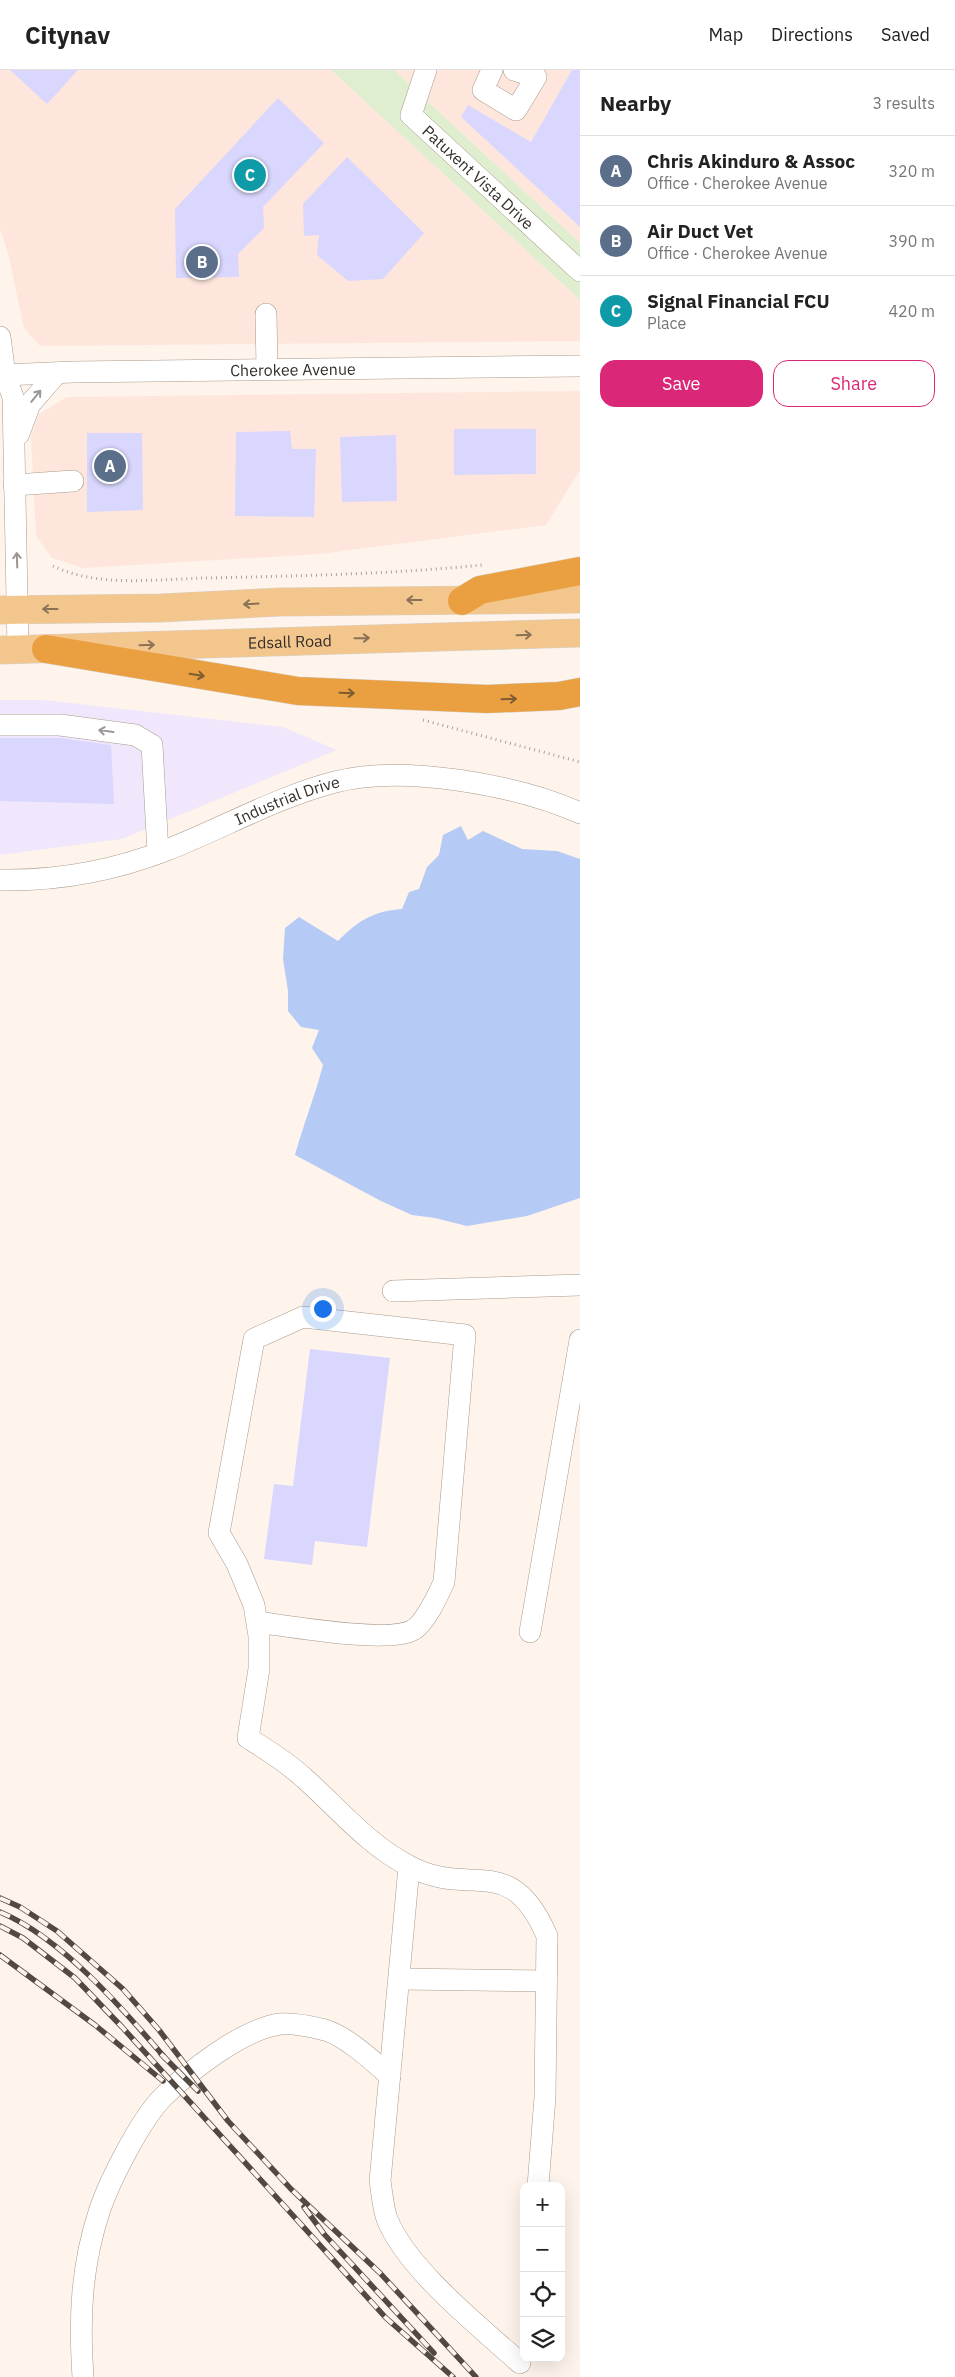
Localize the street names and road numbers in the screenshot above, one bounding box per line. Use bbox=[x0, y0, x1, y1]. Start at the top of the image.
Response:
street label: Patuxent Vista Drive bbox=[418, 121, 538, 234]
street label: Cherokee Avenue bbox=[230, 359, 356, 380]
street label: Edsall Road bbox=[248, 630, 332, 653]
street label: Industrial Drive bbox=[231, 771, 342, 829]

